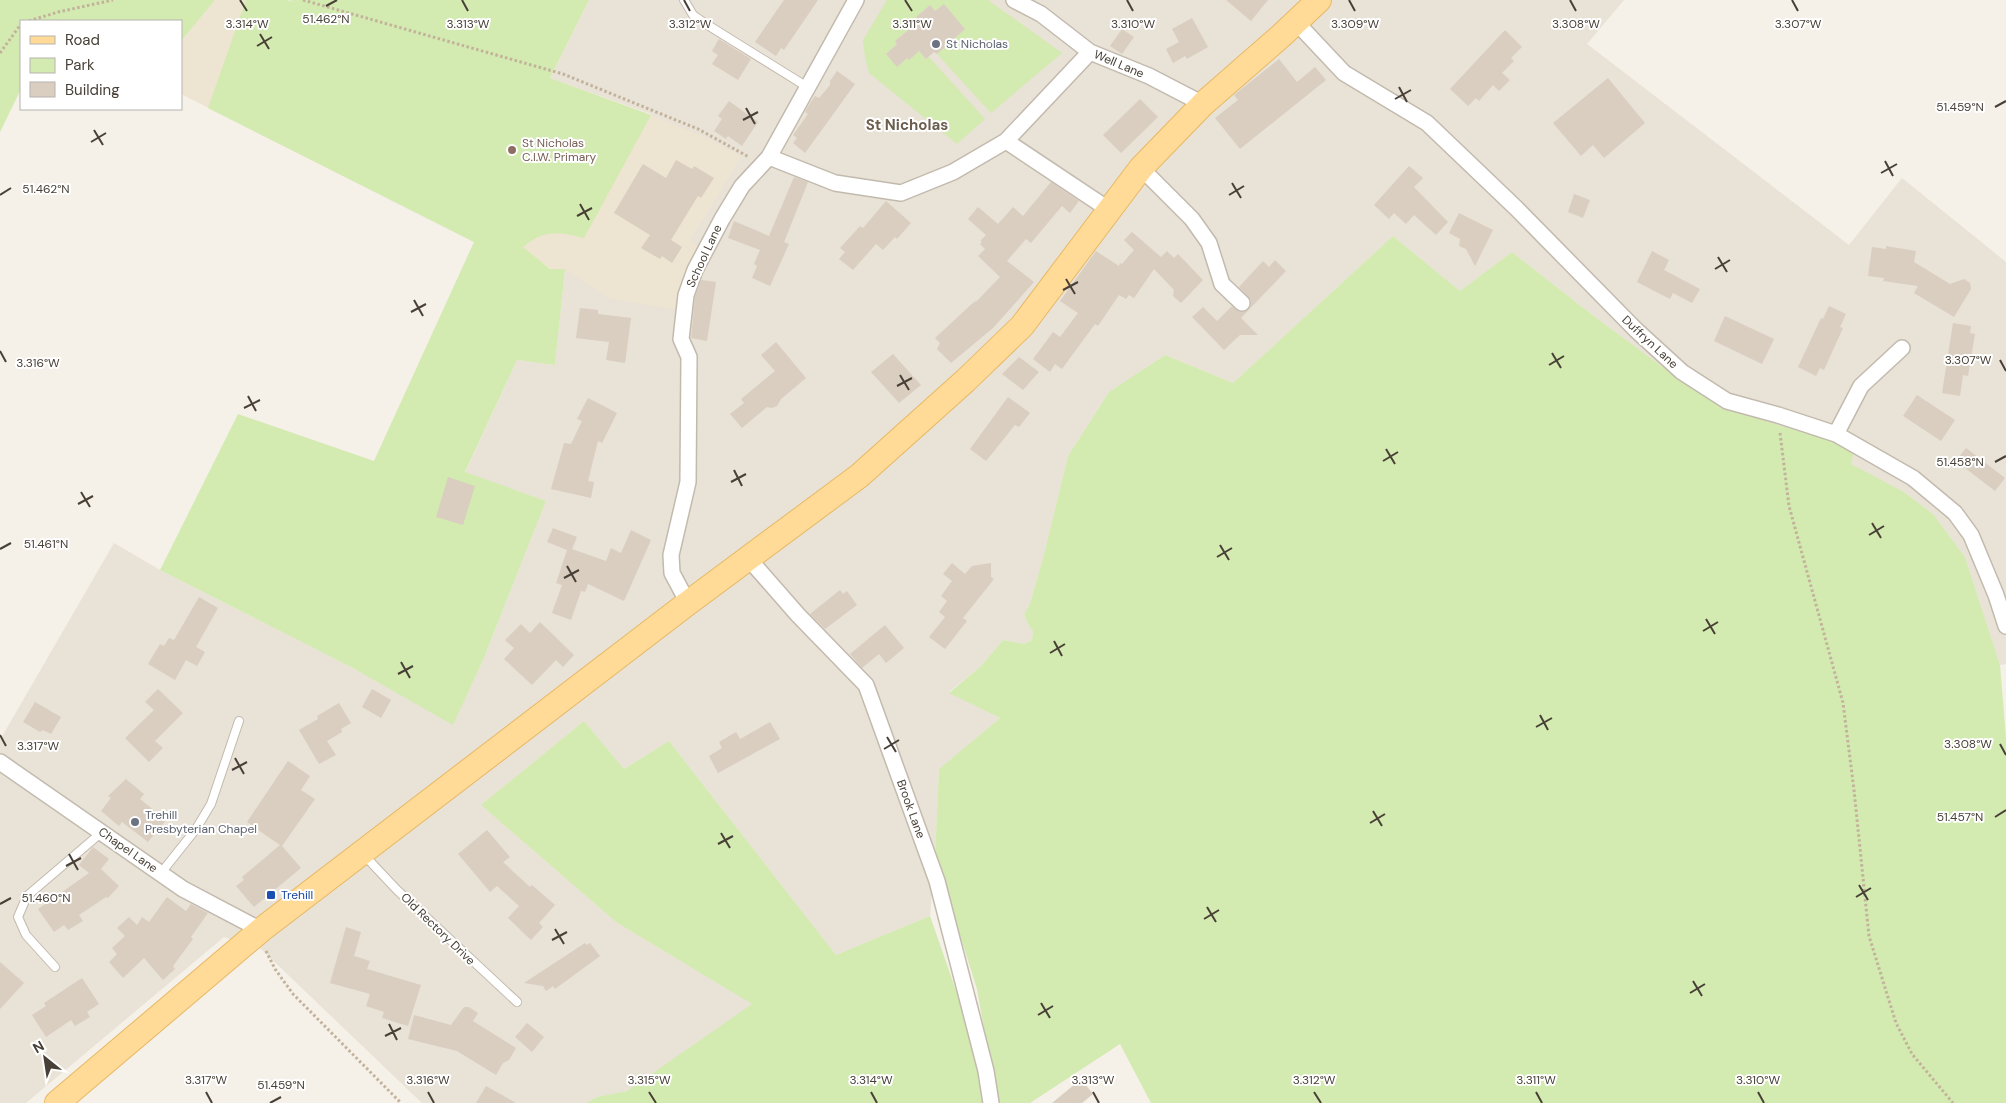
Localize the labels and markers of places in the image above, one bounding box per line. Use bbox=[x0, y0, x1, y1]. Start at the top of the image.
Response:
place label: St Nicholas bbox=[946, 36, 1008, 52]
marker: St Nicholas bbox=[930, 38, 942, 50]
place label: St Nicholas C.I.W. Primary bbox=[522, 135, 597, 165]
marker: St Nicholas C.I.W. Primary bbox=[506, 144, 518, 156]
place label: Trehill Presbyterian Chapel bbox=[145, 807, 257, 837]
marker: Trehill Presbyterian Chapel bbox=[129, 816, 141, 828]
place label: Trehill bbox=[281, 887, 313, 903]
marker: Trehill bbox=[265, 889, 277, 901]

